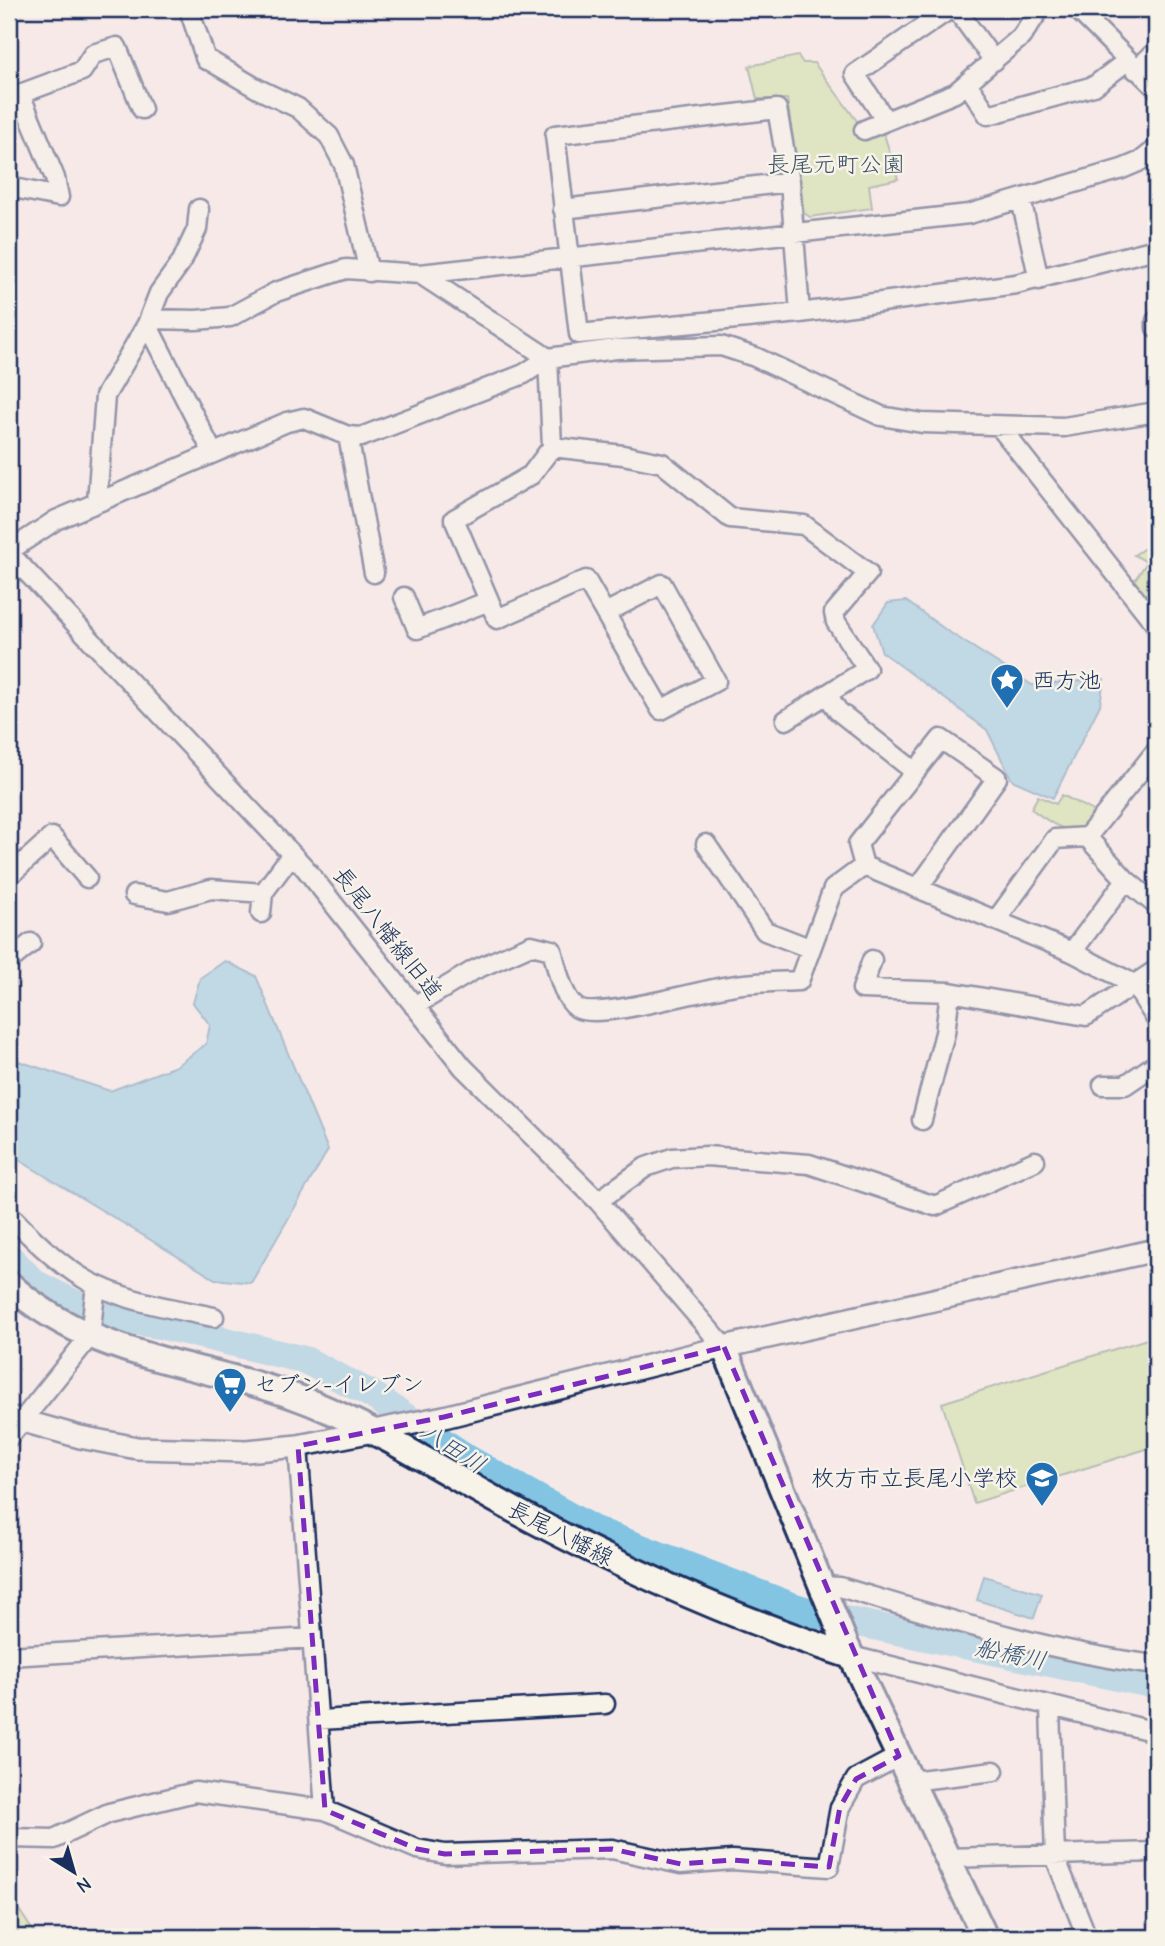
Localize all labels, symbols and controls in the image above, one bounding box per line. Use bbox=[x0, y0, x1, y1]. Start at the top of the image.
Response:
park label: 長尾元町公園 bbox=[767, 151, 905, 178]
place icon: 西方池 bbox=[988, 661, 1026, 710]
place label: 西方池 bbox=[1032, 667, 1101, 694]
street label: 長尾八幡線旧道 bbox=[327, 862, 448, 1005]
supermarket icon: セブン-イレブン bbox=[211, 1365, 249, 1414]
place label: セブン-イレブン bbox=[254, 1371, 424, 1398]
water label: 八田川 bbox=[415, 1417, 491, 1479]
school or university icon: 枚方市立長尾小学校 bbox=[1023, 1459, 1061, 1508]
place label: 枚方市立長尾小学校 bbox=[811, 1465, 1018, 1492]
street label: 長尾八幡線 bbox=[503, 1495, 618, 1572]
water label: 船橋川 bbox=[973, 1633, 1049, 1675]
north arrow bbox=[38, 1838, 108, 1908]
text: N bbox=[72, 1872, 95, 1897]

